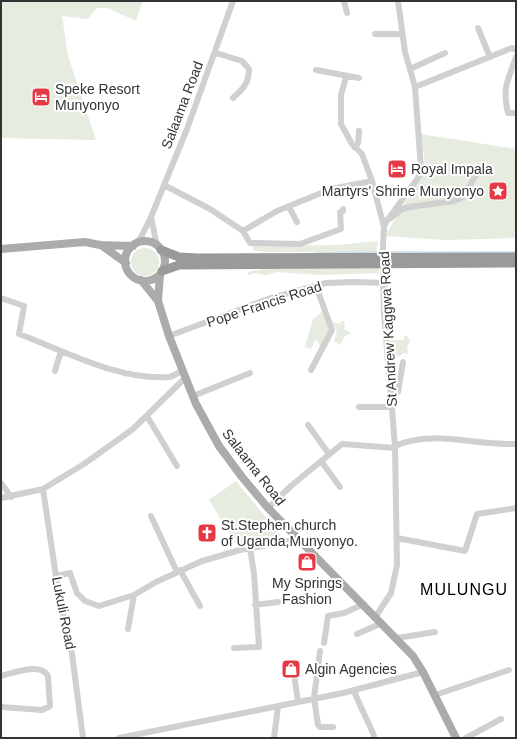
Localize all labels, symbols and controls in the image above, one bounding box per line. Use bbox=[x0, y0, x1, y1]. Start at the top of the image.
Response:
street label: Salaama Road bbox=[158, 59, 206, 151]
place label: Speke Resort Munyonyo bbox=[55, 81, 140, 113]
hotel icon: Speke Resort Munyonyo bbox=[30, 86, 52, 108]
hotel icon: Royal Impala bbox=[386, 158, 408, 180]
place label: Royal Impala bbox=[411, 161, 493, 177]
place icon: Martyrs' Shrine Munyonyo bbox=[487, 180, 509, 202]
place label: Martyrs' Shrine Munyonyo bbox=[322, 183, 484, 199]
street label: St Andrew Kaggwa Road bbox=[376, 251, 400, 407]
street label: Pope Francis Road bbox=[205, 278, 323, 330]
street label: Salaama Road bbox=[219, 426, 289, 508]
place label: St.Stephen church of Uganda,Munyonyo. bbox=[221, 517, 358, 549]
church icon: St.Stephen church of Uganda,Munyonyo. bbox=[196, 522, 218, 544]
shop icon: My Springs Fashion bbox=[296, 551, 318, 573]
street label: Lukuli Road bbox=[49, 575, 79, 651]
place label: My Springs Fashion bbox=[272, 575, 342, 607]
district label: MULUNGU bbox=[420, 581, 508, 598]
shop icon: Algin Agencies bbox=[280, 658, 302, 680]
place label: Algin Agencies bbox=[305, 661, 397, 677]

